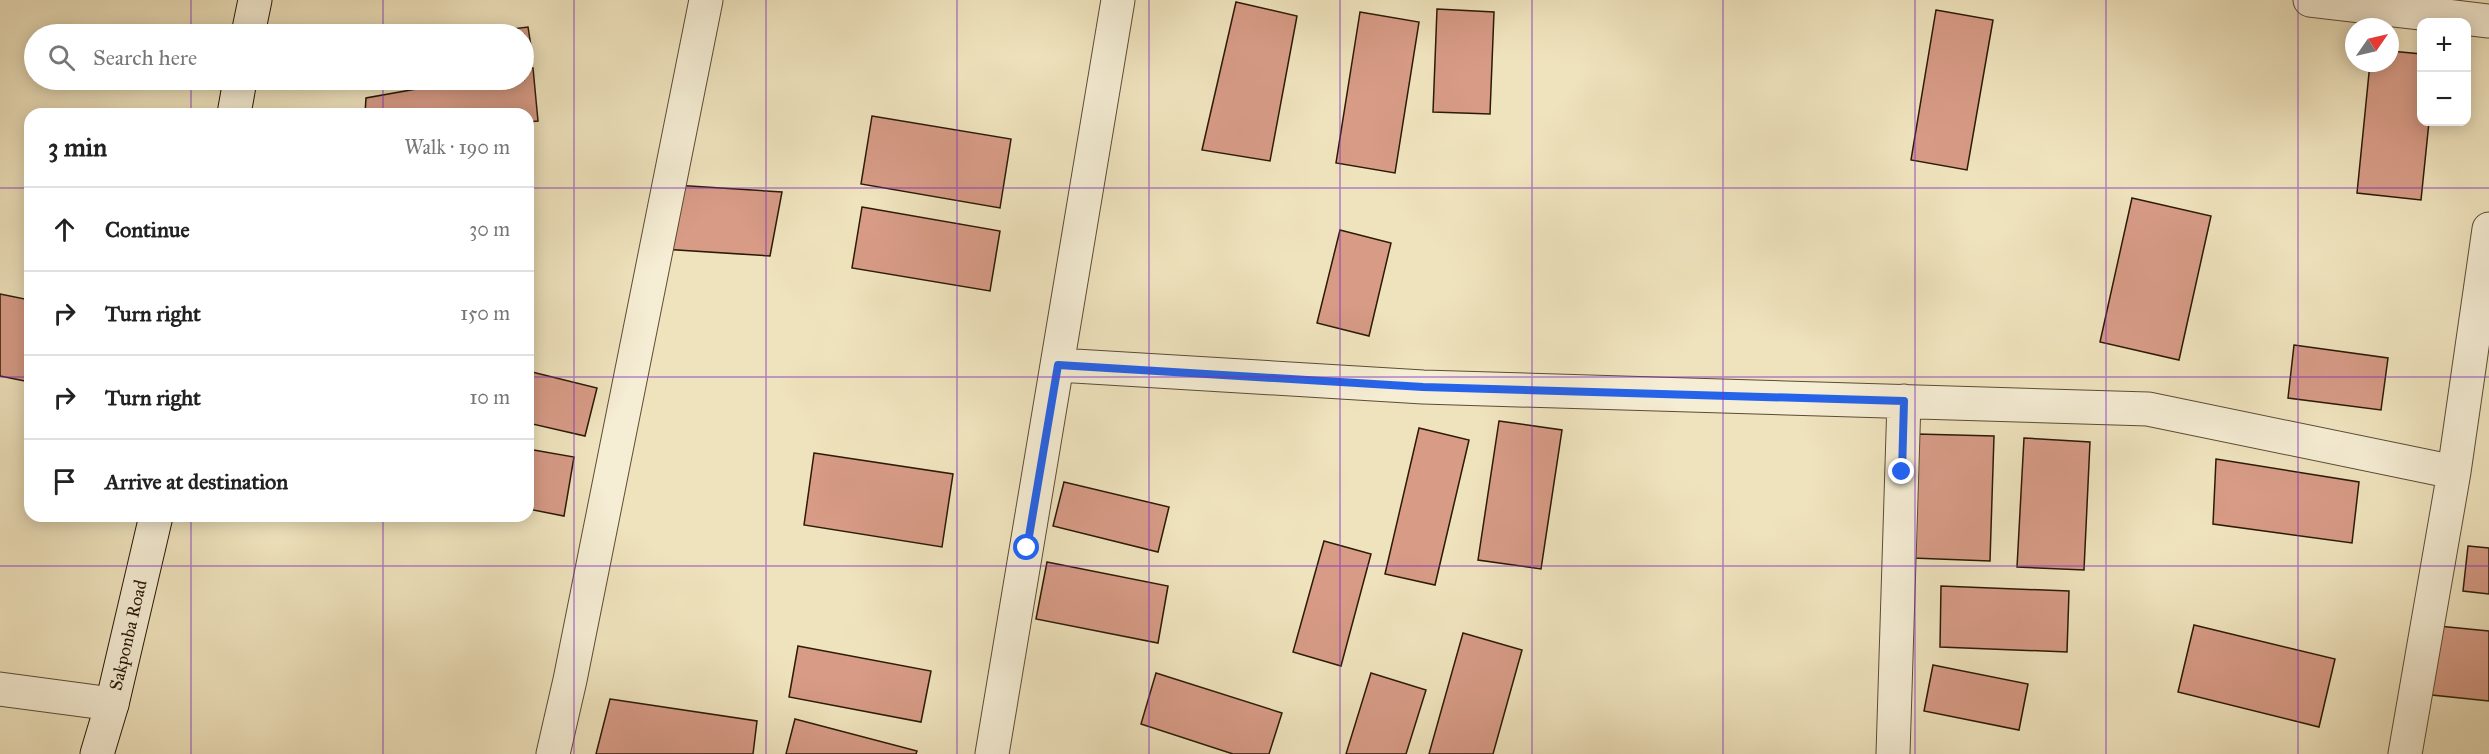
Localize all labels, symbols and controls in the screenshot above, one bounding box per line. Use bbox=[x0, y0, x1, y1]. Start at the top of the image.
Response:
north arrow bbox=[2345, 18, 2399, 72]
map controls bbox=[2417, 18, 2471, 126]
button: + bbox=[2417, 18, 2471, 72]
search box bbox=[24, 24, 534, 90]
icon: search bbox=[45, 41, 78, 74]
text: Search here bbox=[93, 44, 197, 71]
button: − bbox=[2417, 72, 2471, 126]
text: 3 min bbox=[48, 131, 107, 163]
text: Walk · 190 m bbox=[405, 135, 510, 159]
icon: ahead bbox=[48, 213, 81, 246]
text: Continue bbox=[105, 216, 190, 243]
text: 30 m bbox=[469, 217, 510, 241]
icon: right bbox=[48, 297, 81, 330]
text: Turn right bbox=[105, 300, 201, 327]
text: 150 m bbox=[460, 301, 510, 325]
icon: right bbox=[48, 381, 81, 414]
text: Turn right bbox=[105, 384, 201, 411]
text: 10 m bbox=[469, 385, 510, 409]
route end bbox=[1888, 458, 1914, 484]
icon: arrive bbox=[48, 465, 81, 498]
text: Arrive at destination bbox=[105, 468, 288, 495]
route start bbox=[1013, 534, 1039, 560]
street label: Sakponba Road bbox=[105, 578, 152, 693]

